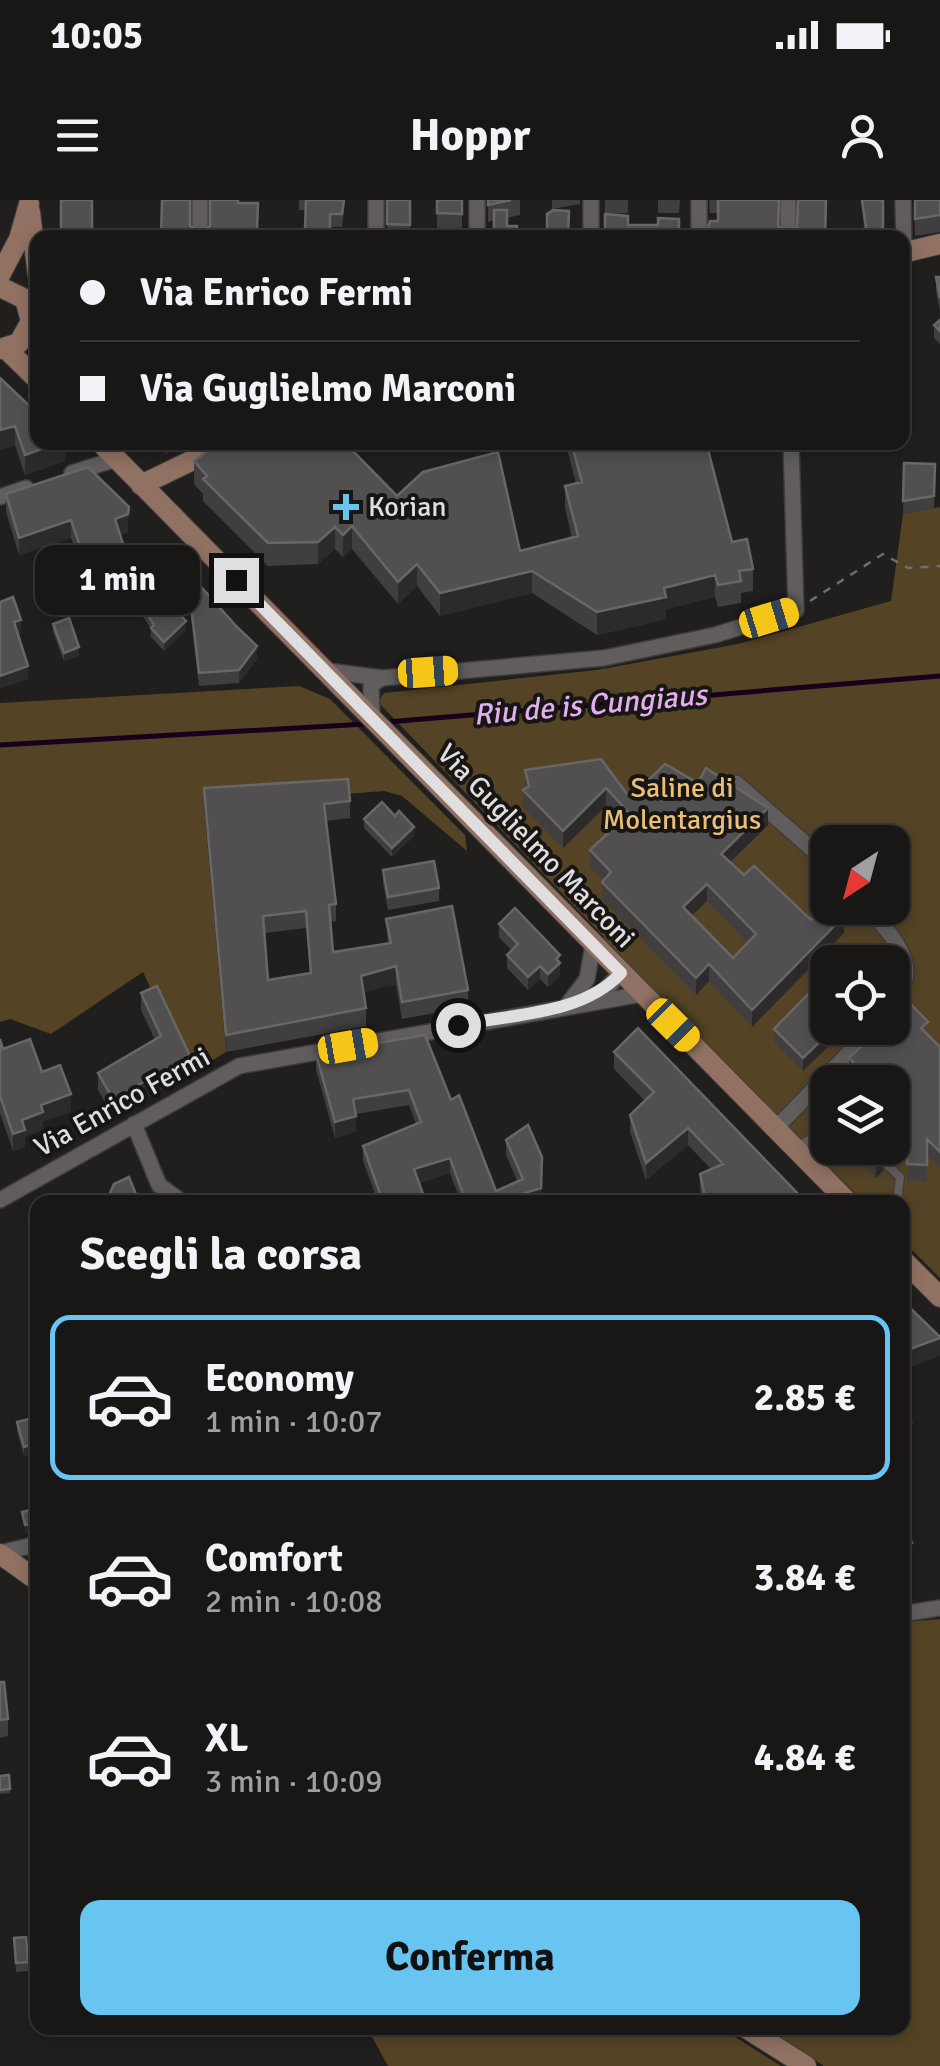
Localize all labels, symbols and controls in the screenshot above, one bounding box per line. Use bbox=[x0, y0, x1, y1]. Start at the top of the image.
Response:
text: 10:05 bbox=[50, 12, 143, 59]
icon: menu bbox=[50, 108, 105, 163]
text: Hoppr bbox=[410, 108, 530, 163]
icon: person bbox=[835, 108, 890, 163]
text: Via Enrico Fermi bbox=[140, 269, 413, 316]
text: Via Guglielmo Marconi bbox=[140, 365, 516, 412]
place label: Korian bbox=[368, 490, 447, 524]
marker: Korian bbox=[333, 494, 359, 520]
callout: 1 min bbox=[36, 545, 201, 615]
route end bbox=[214, 558, 259, 603]
text: 1 min bbox=[79, 560, 156, 599]
car bbox=[736, 595, 802, 641]
car bbox=[397, 655, 459, 689]
water label: Riu de is Cungiaus bbox=[472, 676, 711, 734]
street label: Via Guglielmo Marconi bbox=[430, 737, 642, 955]
park label: Saline di Molentargius bbox=[603, 771, 761, 837]
north arrow bbox=[810, 825, 910, 925]
map controls bbox=[810, 825, 910, 1165]
button: locate bbox=[810, 945, 910, 1045]
car bbox=[641, 993, 705, 1057]
route start bbox=[436, 1003, 481, 1048]
car bbox=[316, 1026, 380, 1066]
street label: Via Enrico Fermi bbox=[28, 1040, 216, 1164]
button: layers bbox=[810, 1065, 910, 1165]
text: Scegli la corsa bbox=[80, 1227, 362, 1282]
icon: car bbox=[85, 1353, 175, 1443]
text: Economy bbox=[205, 1355, 354, 1402]
text: 2.85 € bbox=[754, 1374, 855, 1421]
text: 1 min · 10:07 bbox=[205, 1402, 383, 1441]
icon: car bbox=[85, 1533, 175, 1623]
text: Comfort bbox=[205, 1535, 343, 1582]
text: 3.84 € bbox=[754, 1554, 855, 1601]
text: 2 min · 10:08 bbox=[205, 1582, 383, 1621]
icon: car bbox=[85, 1713, 175, 1803]
text: XL bbox=[205, 1715, 248, 1762]
text: 4.84 € bbox=[754, 1734, 855, 1781]
text: 3 min · 10:09 bbox=[205, 1762, 383, 1801]
button: Conferma bbox=[80, 1900, 860, 2015]

